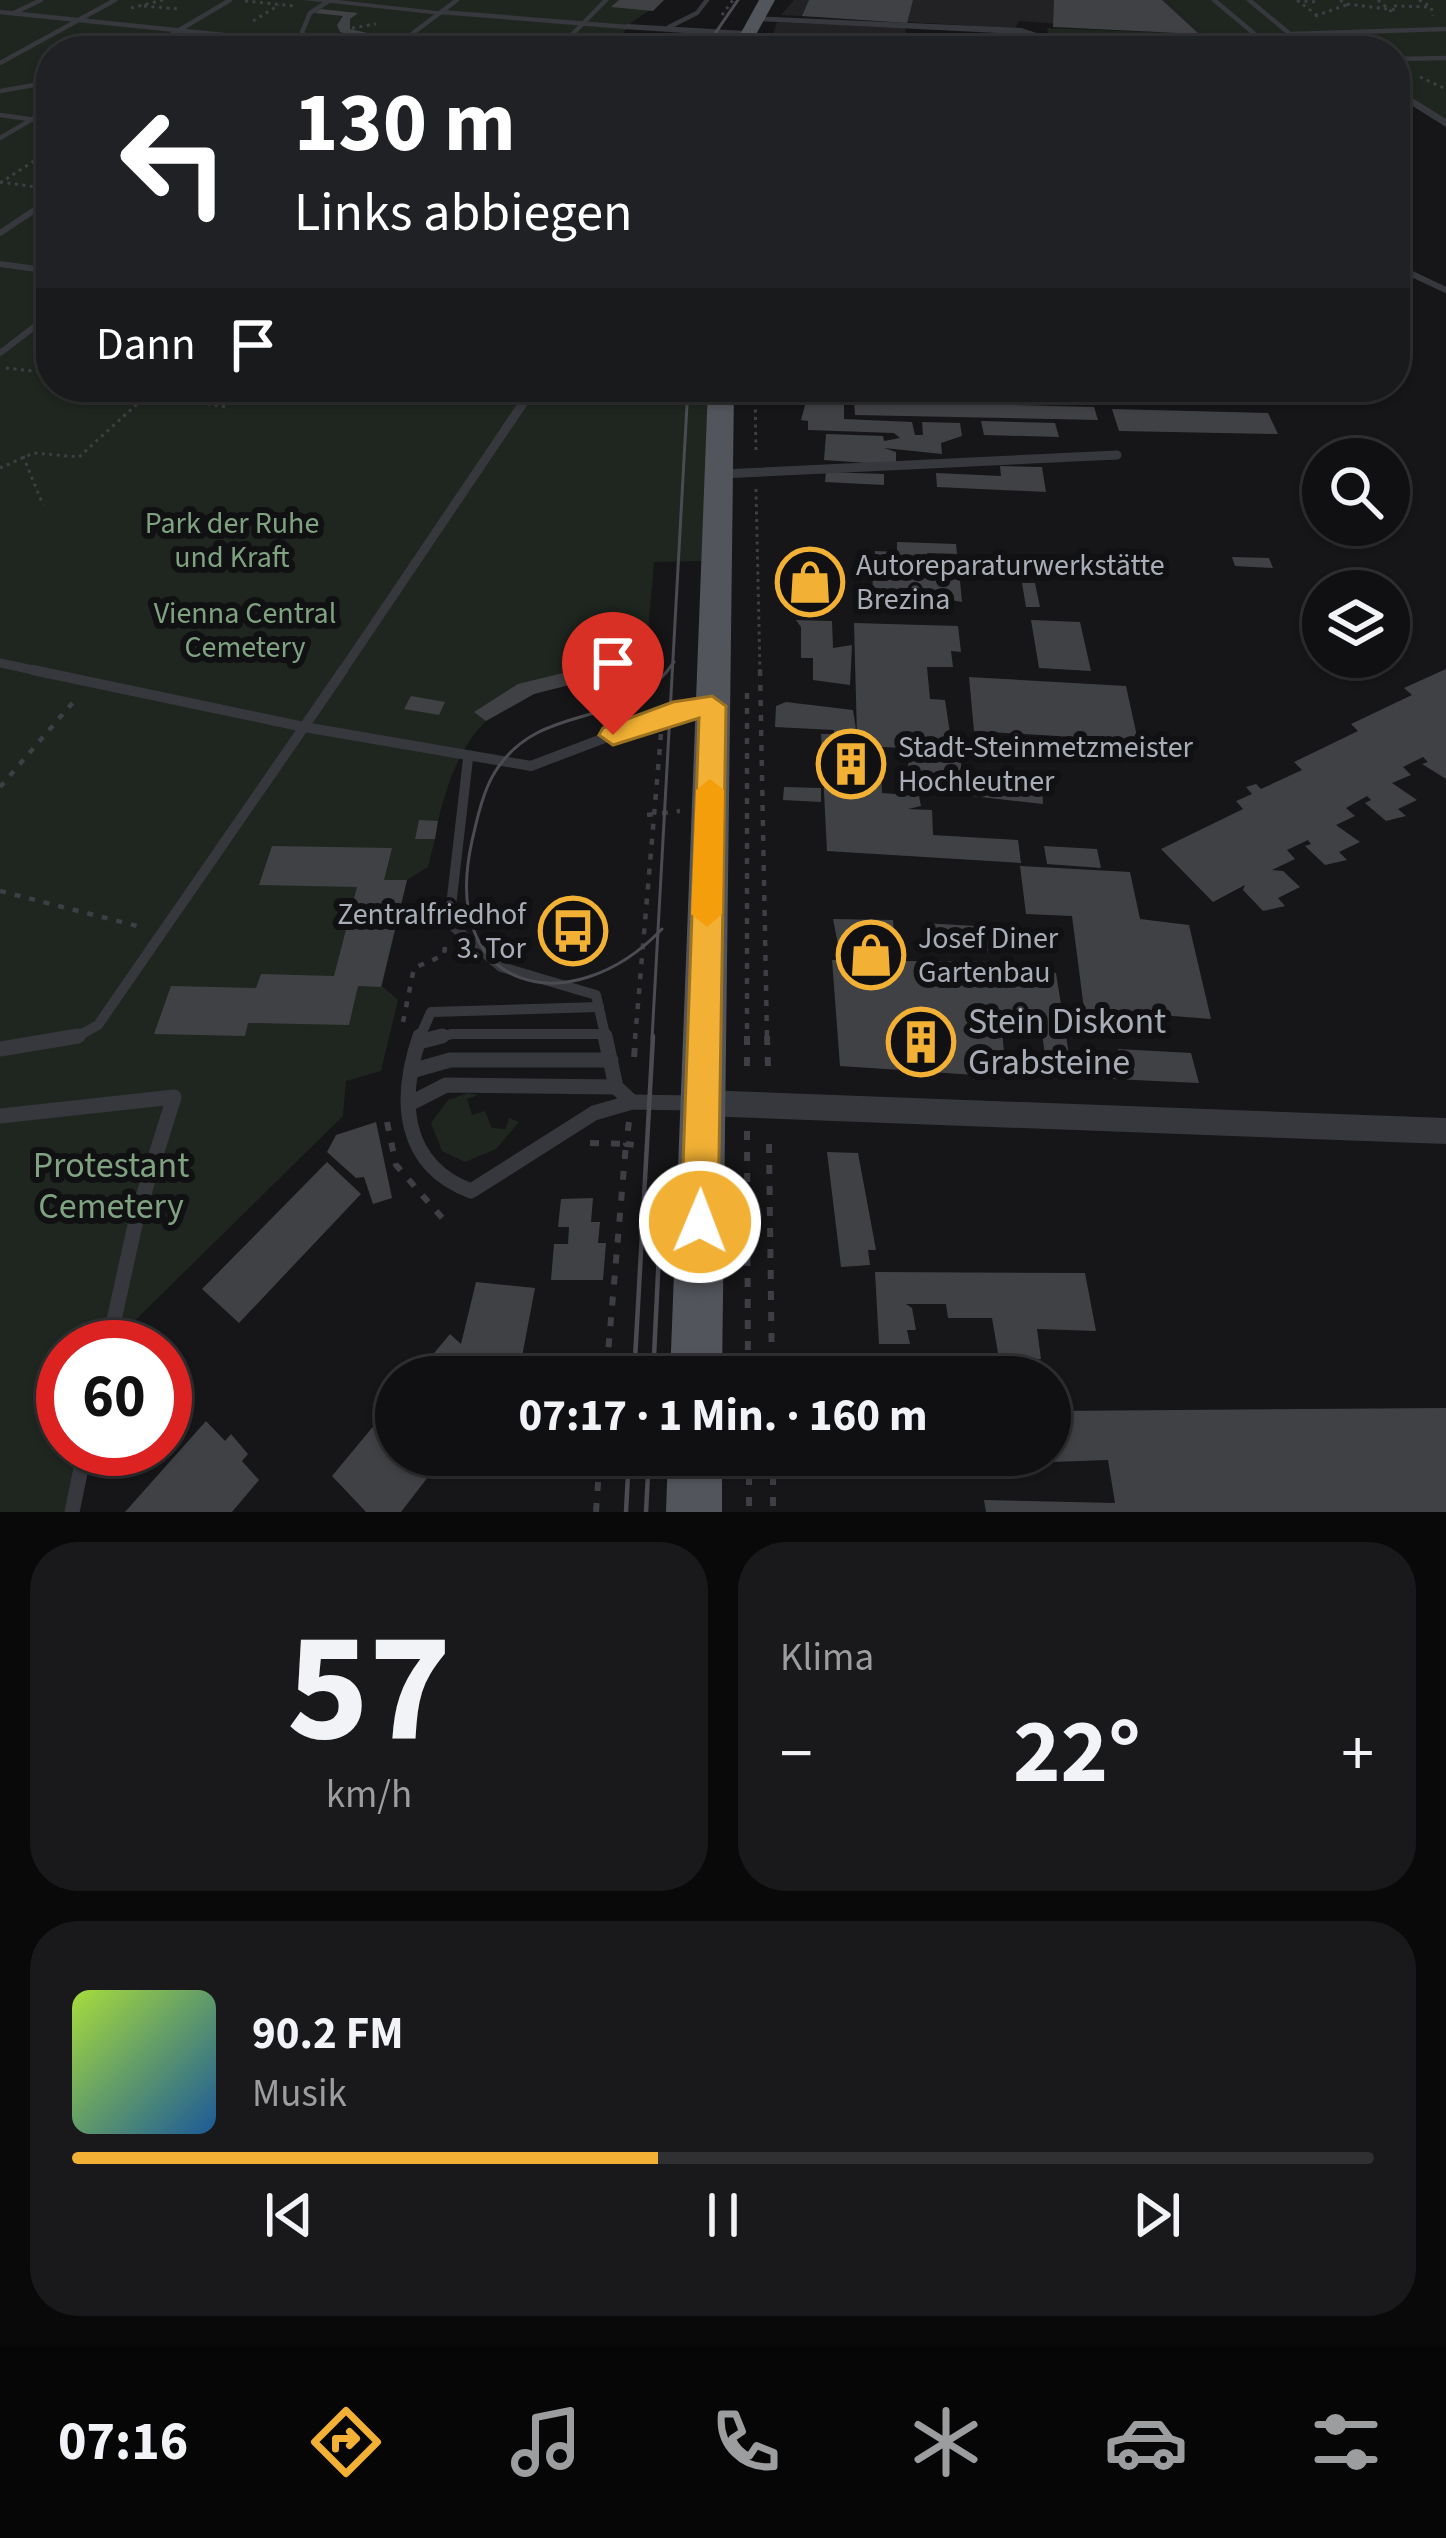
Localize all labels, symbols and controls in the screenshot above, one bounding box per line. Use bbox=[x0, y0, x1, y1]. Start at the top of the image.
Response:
text: 130 m bbox=[294, 64, 516, 184]
icon: left bbox=[96, 84, 252, 240]
text: Links abbiegen bbox=[294, 175, 633, 252]
icon: arrive bbox=[220, 312, 286, 378]
text: Dann bbox=[96, 313, 196, 377]
map controls bbox=[1302, 438, 1410, 678]
button: search bbox=[1302, 438, 1410, 546]
park label: Park der Ruhe und Kraft bbox=[145, 502, 319, 579]
place label: Autoreparaturwerkstätte Brezina bbox=[856, 544, 1165, 621]
shop icon: Autoreparaturwerkstätte Brezina bbox=[775, 547, 845, 617]
button: layers bbox=[1302, 570, 1410, 678]
park label: Vienna Central Cemetery bbox=[154, 592, 336, 669]
pin bbox=[562, 612, 664, 735]
icon: arrive bbox=[580, 630, 646, 696]
place label: Stadt-Steinmetzmeister Hochleutner bbox=[898, 726, 1194, 803]
building icon: Stadt-Steinmetzmeister Hochleutner bbox=[816, 729, 886, 799]
place label: Zentralfriedhof 3. Tor bbox=[337, 893, 527, 970]
bus stop icon: Zentralfriedhof 3. Tor bbox=[538, 896, 608, 966]
place label: Josef Diner Gartenbau bbox=[918, 917, 1059, 994]
shop icon: Josef Diner Gartenbau bbox=[836, 920, 906, 990]
place label: Stein Diskont Grabsteine bbox=[968, 996, 1166, 1088]
building icon: Stein Diskont Grabsteine bbox=[886, 1007, 956, 1077]
park label: Protestant Cemetery bbox=[33, 1140, 189, 1232]
position arrow bbox=[637, 1159, 763, 1285]
speed limit sign: 60 bbox=[36, 1320, 192, 1476]
text: 07:17 · 1 Min. · 160 m bbox=[518, 1384, 928, 1448]
text: 57 bbox=[287, 1578, 451, 1800]
text: Klima bbox=[780, 1630, 874, 1686]
text: 22° bbox=[1013, 1689, 1141, 1817]
text: − bbox=[780, 1707, 813, 1801]
text: + bbox=[1341, 1707, 1374, 1801]
text: km/h bbox=[326, 1767, 412, 1823]
text: 90.2 FM bbox=[252, 2002, 404, 2066]
text: Musik bbox=[252, 2066, 347, 2122]
icon: previous bbox=[256, 2182, 322, 2248]
icon: pause bbox=[690, 2182, 756, 2248]
icon: next bbox=[1124, 2182, 1190, 2248]
icon: directions bbox=[304, 2400, 388, 2484]
icon: music bbox=[504, 2400, 588, 2484]
icon: phone bbox=[704, 2400, 788, 2484]
icon: climate bbox=[904, 2400, 988, 2484]
icon: car bbox=[1104, 2400, 1188, 2484]
icon: filters bbox=[1304, 2400, 1388, 2484]
text: 07:16 bbox=[58, 2404, 188, 2481]

